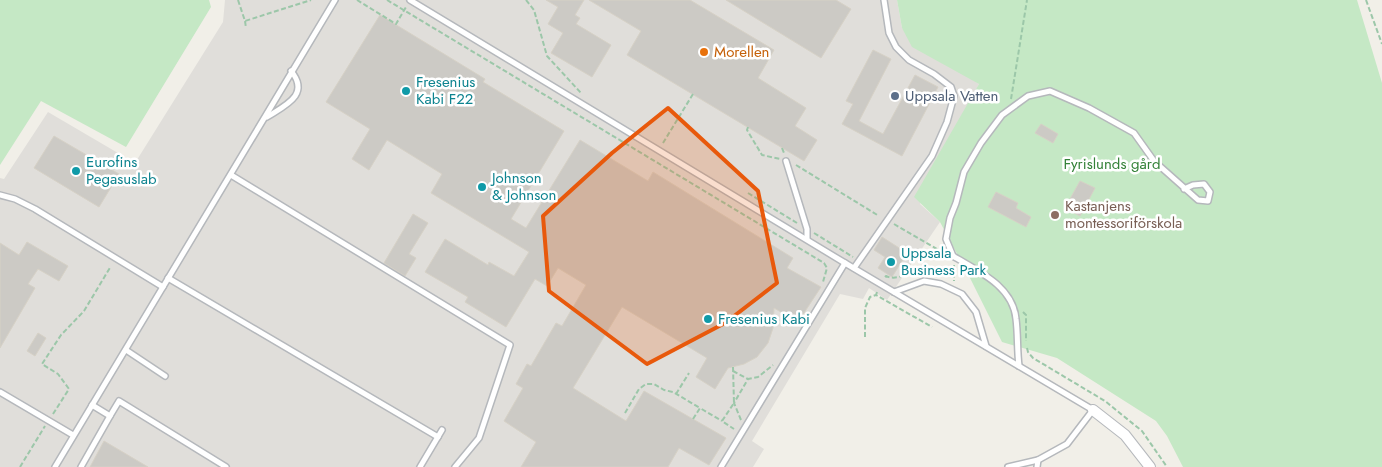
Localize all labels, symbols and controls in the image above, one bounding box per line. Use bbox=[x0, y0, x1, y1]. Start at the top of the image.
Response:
place label: Morellen bbox=[714, 41, 770, 63]
marker: Morellen bbox=[698, 46, 710, 58]
place label: Fresenius Kabi F22 bbox=[416, 71, 475, 110]
marker: Fresenius Kabi F22 bbox=[400, 85, 412, 97]
place label: Uppsala Vatten bbox=[905, 85, 998, 107]
marker: Uppsala Vatten bbox=[889, 90, 901, 102]
place label: Eurofins Pegasuslab bbox=[86, 151, 157, 190]
park label: Fyrislunds gård bbox=[1063, 153, 1161, 175]
marker: Eurofins Pegasuslab bbox=[70, 165, 82, 177]
place label: Johnson & Johnson bbox=[490, 167, 556, 206]
marker: Johnson & Johnson bbox=[476, 181, 488, 193]
place label: Kastanjens montessoriförskola bbox=[1065, 195, 1182, 234]
marker: Kastanjens montessoriförskola bbox=[1049, 209, 1061, 221]
place label: Uppsala Business Park bbox=[901, 242, 987, 281]
marker: Uppsala Business Park bbox=[885, 256, 897, 268]
place label: Fresenius Kabi bbox=[718, 308, 810, 330]
marker: Fresenius Kabi bbox=[702, 313, 714, 325]

